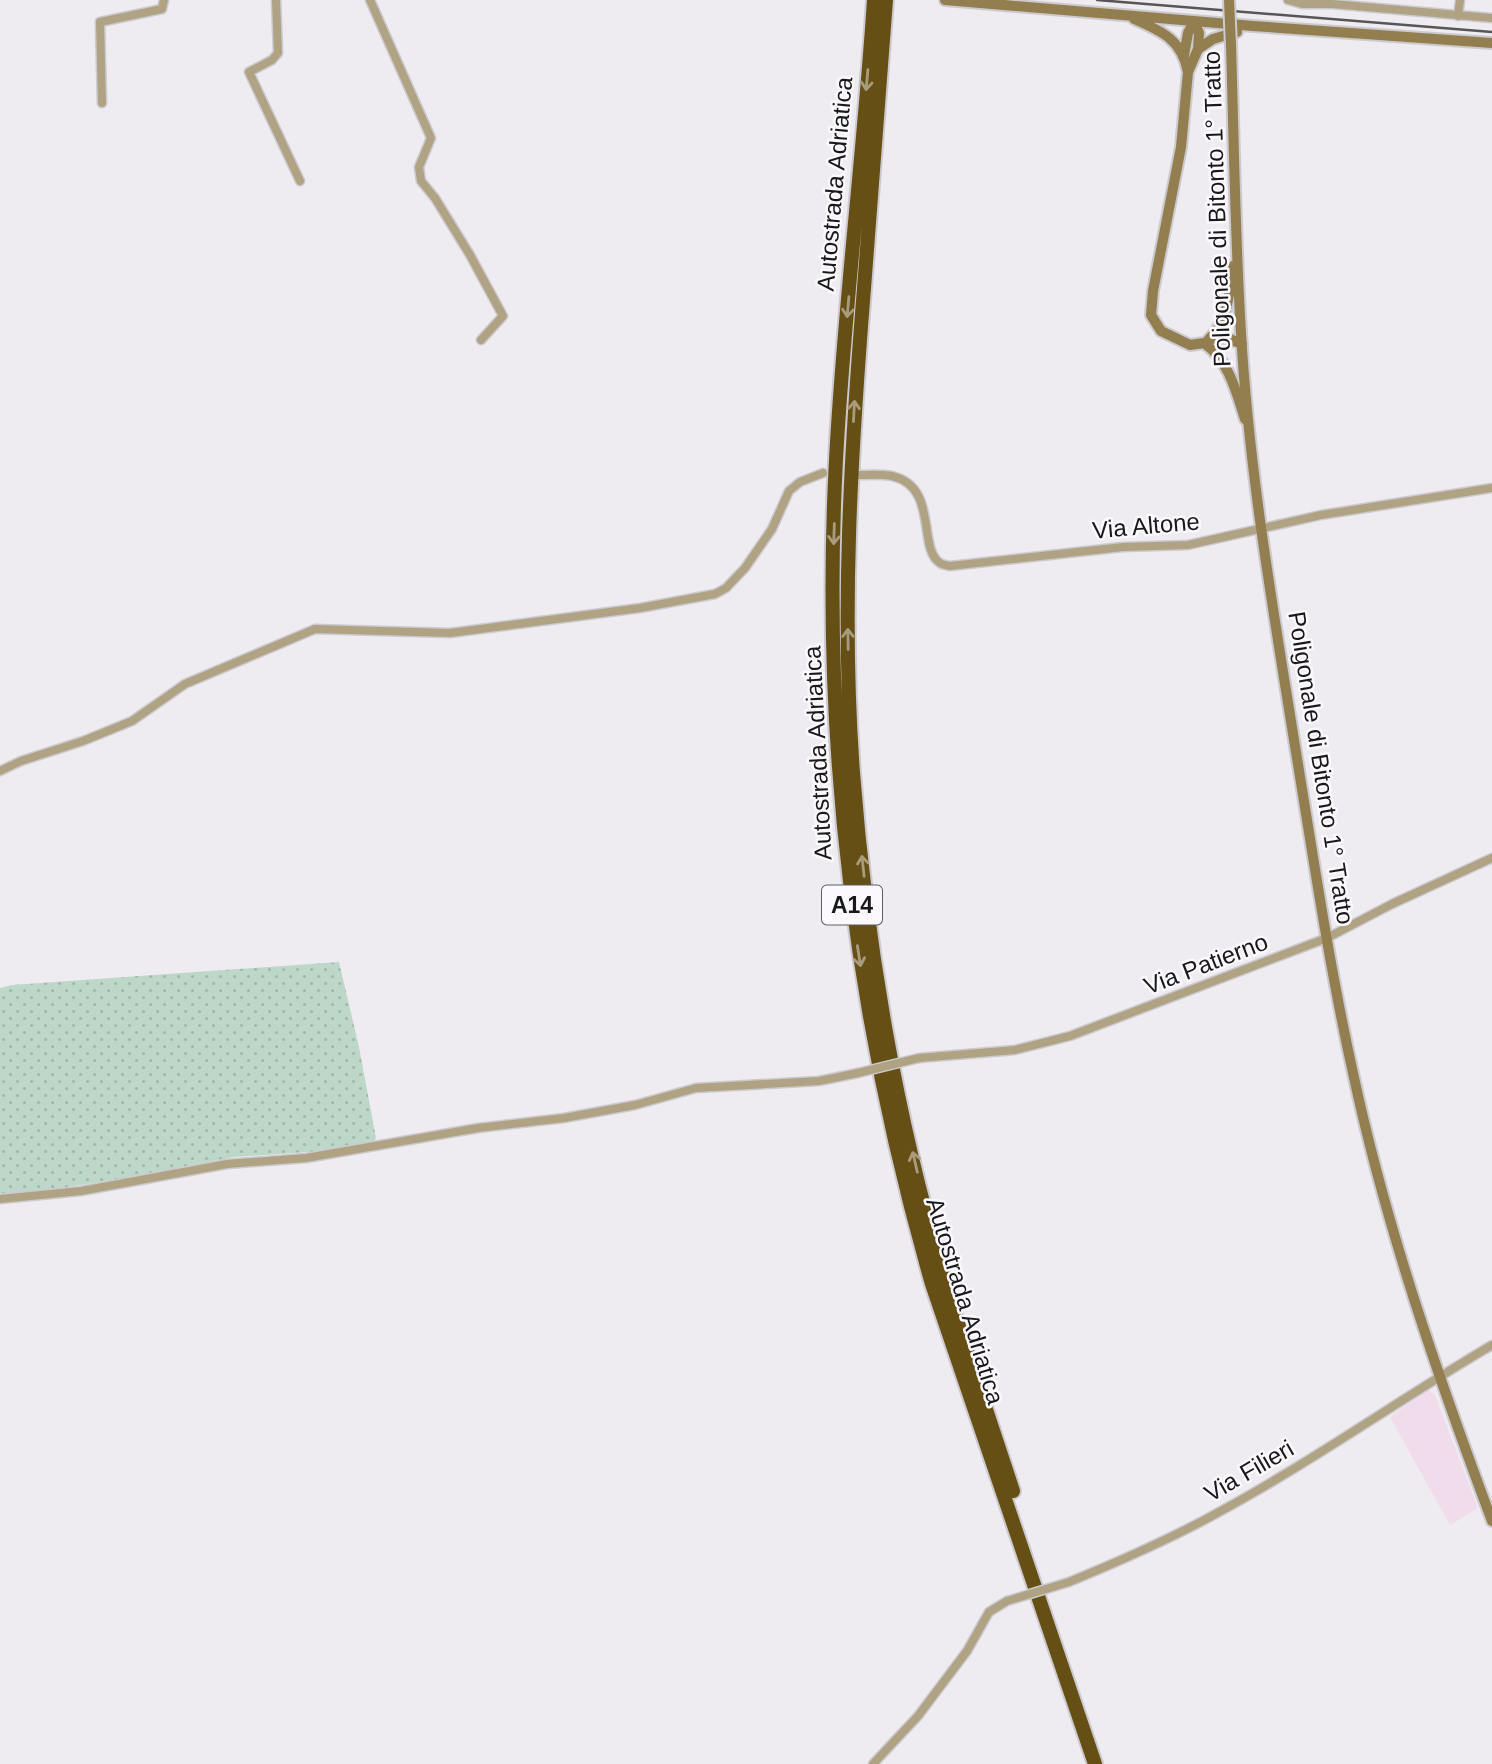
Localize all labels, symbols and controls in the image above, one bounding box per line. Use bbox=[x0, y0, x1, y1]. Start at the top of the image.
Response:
street label: Poligonale di Bitonto 1° Tratto bbox=[1197, 50, 1236, 368]
one-way arrow bbox=[860, 68, 873, 91]
street label: Autostrada Adriatica bbox=[812, 75, 857, 292]
one-way arrow bbox=[841, 295, 854, 317]
one-way arrow bbox=[848, 401, 861, 423]
street label: Via Altone bbox=[1091, 507, 1201, 544]
one-way arrow bbox=[827, 522, 840, 545]
street label: Poligonale di Bitonto 1° Tratto bbox=[1283, 610, 1360, 926]
one-way arrow bbox=[842, 627, 855, 650]
street label: Autostrada Adriatica bbox=[798, 644, 837, 861]
one-way arrow bbox=[856, 855, 869, 877]
road number: A14 bbox=[822, 885, 882, 924]
street label: Via Patierno bbox=[1140, 928, 1271, 999]
one-way arrow bbox=[853, 944, 866, 967]
one-way arrow bbox=[907, 1151, 921, 1174]
street label: Autostrada Adriatica bbox=[921, 1194, 1010, 1408]
street label: Via Filieri bbox=[1199, 1434, 1298, 1507]

